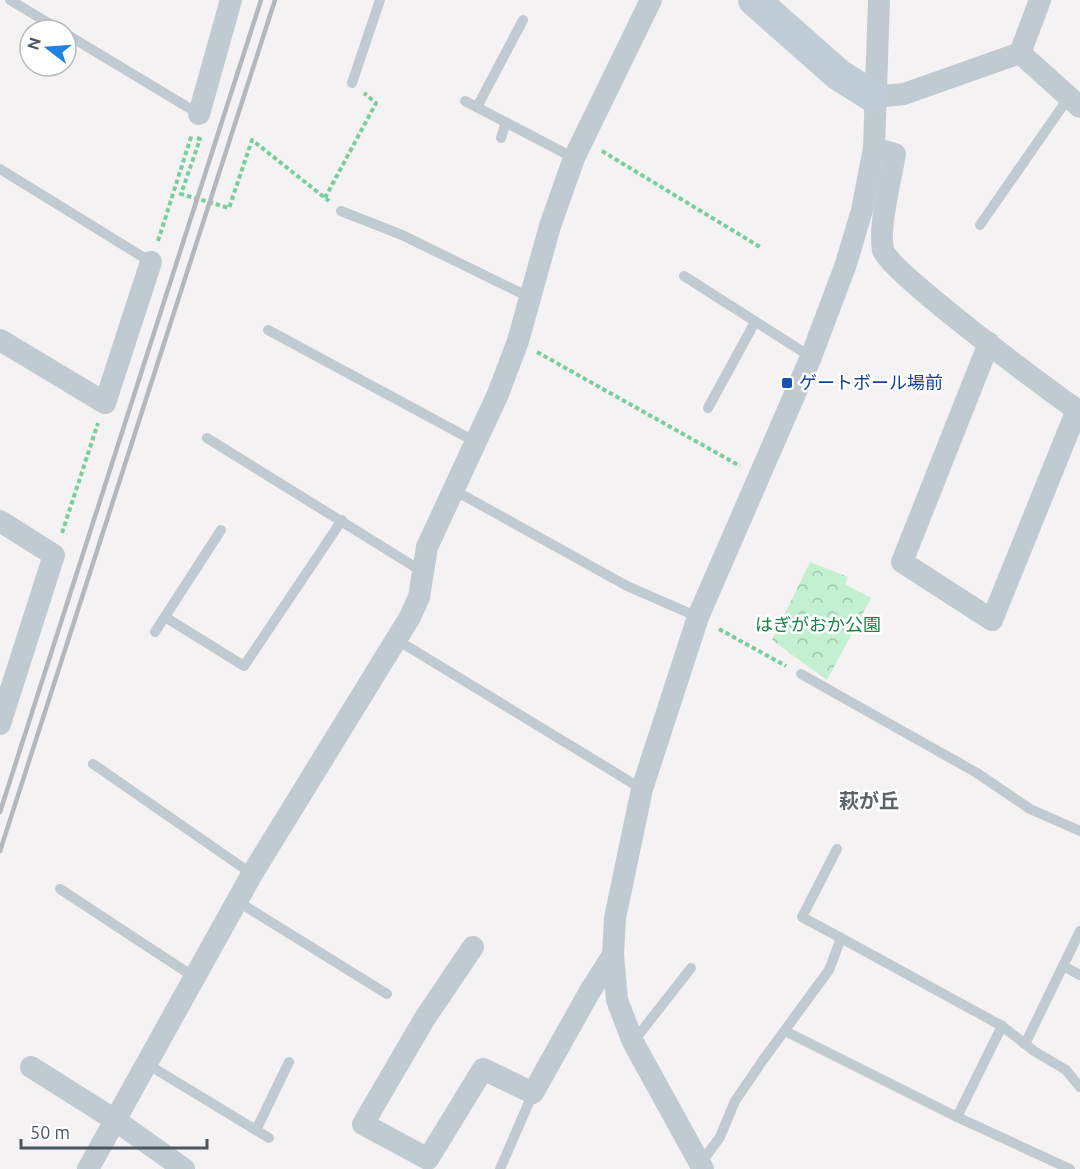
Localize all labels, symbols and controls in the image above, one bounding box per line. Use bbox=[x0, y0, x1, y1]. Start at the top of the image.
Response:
north arrow bbox=[18, 18, 78, 78]
text: N bbox=[23, 35, 44, 52]
place label: ゲートボール場前 bbox=[799, 372, 943, 392]
marker: ゲートボール場前 bbox=[780, 376, 794, 390]
park label: はぎがおか公園 bbox=[755, 614, 881, 634]
district label: 萩が丘 bbox=[839, 789, 899, 812]
scale bar bbox=[21, 1112, 207, 1150]
text: 50 m bbox=[30, 1122, 70, 1142]

